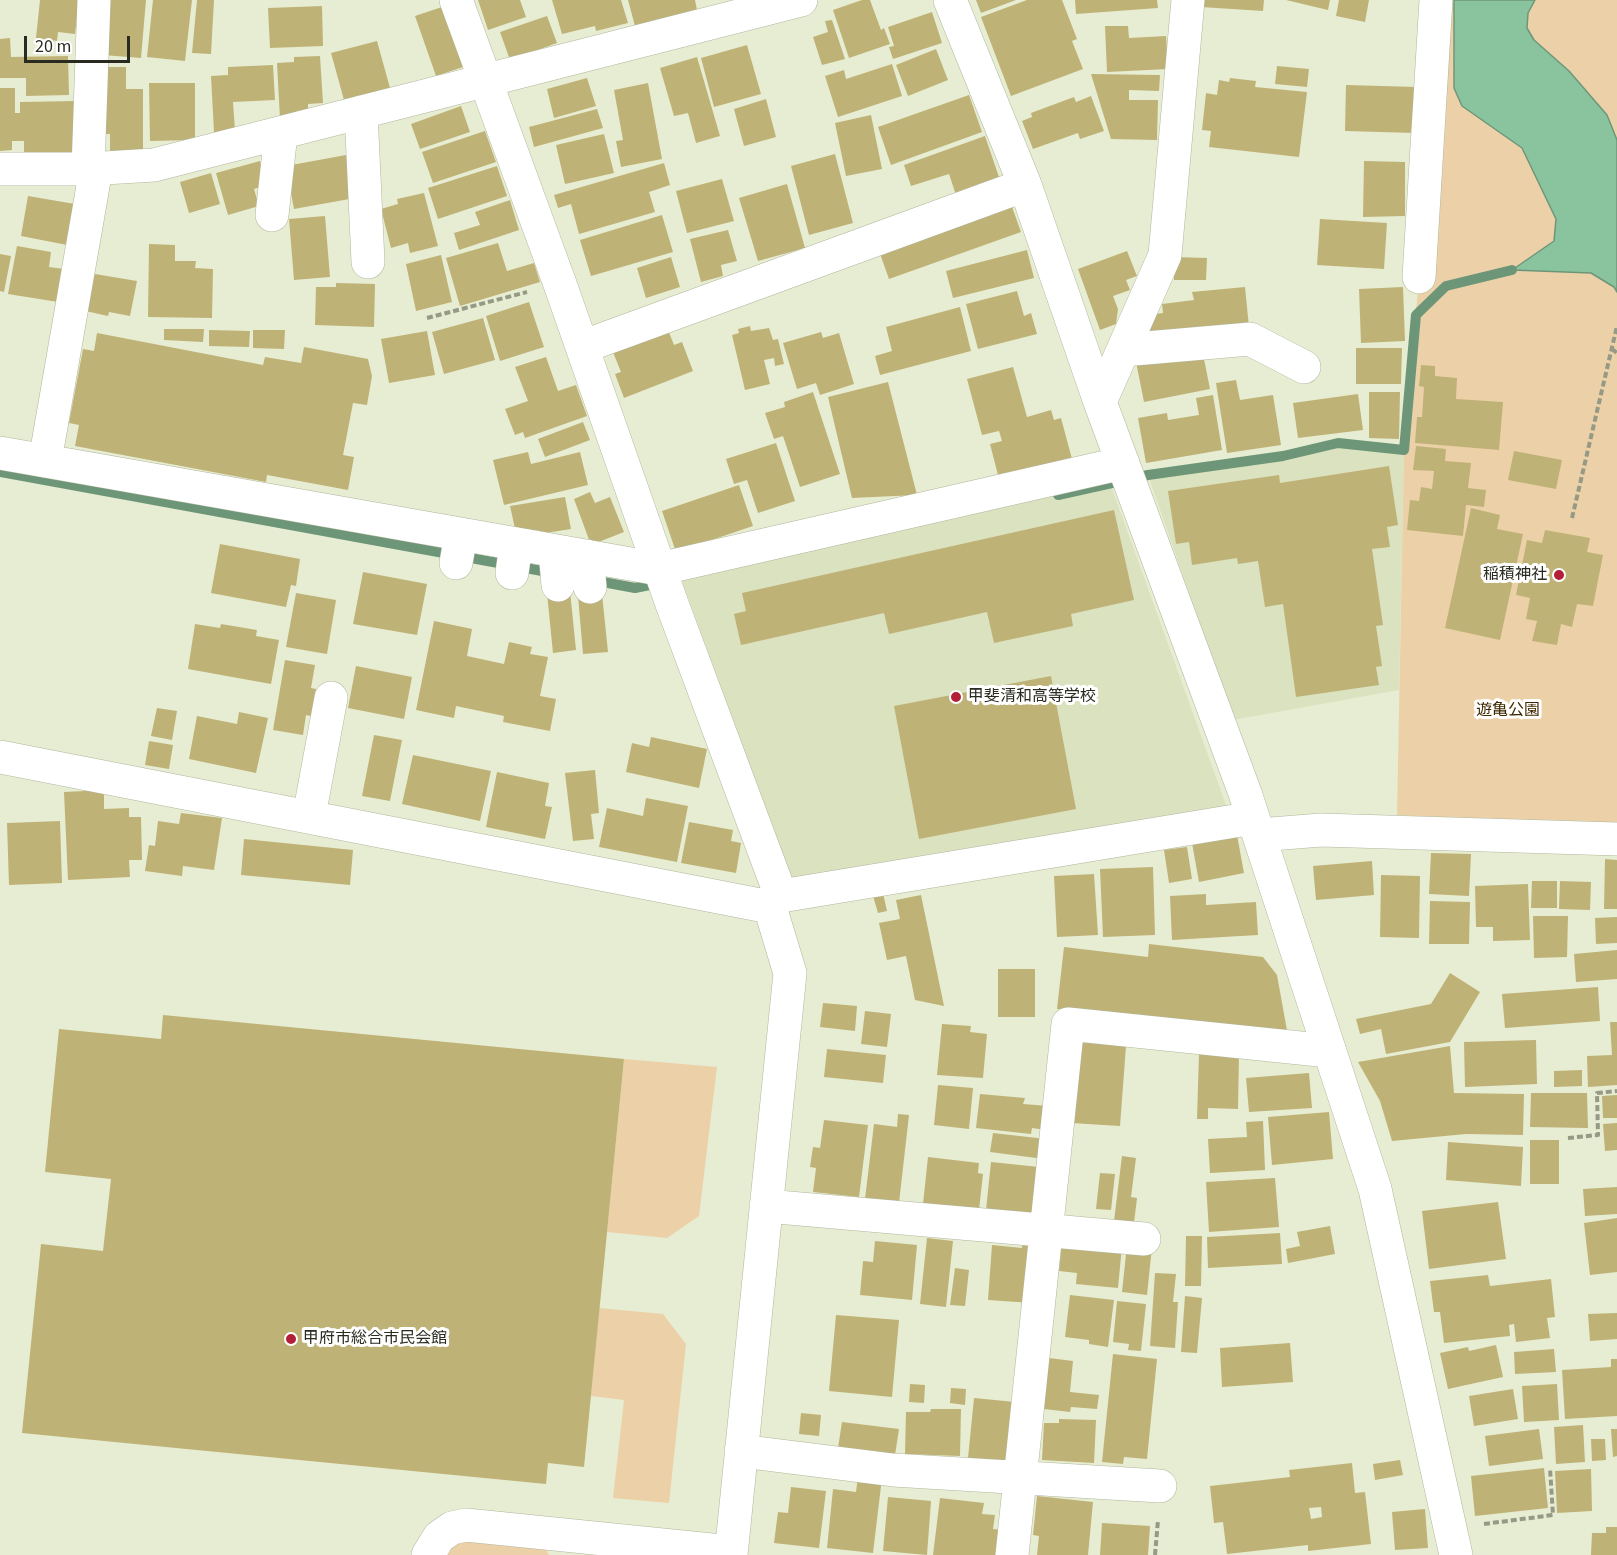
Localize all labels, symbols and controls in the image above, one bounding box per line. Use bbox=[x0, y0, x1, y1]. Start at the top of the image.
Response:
scale bar bbox=[27, 24, 134, 62]
text: 20 m bbox=[35, 34, 71, 59]
place label: 稲積神社 bbox=[1483, 565, 1547, 585]
marker: 稲積神社 bbox=[1552, 568, 1566, 582]
place label: 甲斐清和高等学校 bbox=[968, 687, 1096, 707]
marker: 甲斐清和高等学校 bbox=[949, 690, 963, 704]
park label: 遊亀公園 bbox=[1476, 701, 1540, 721]
place label: 甲府市総合市民会館 bbox=[303, 1329, 447, 1349]
marker: 甲府市総合市民会館 bbox=[284, 1332, 298, 1346]

